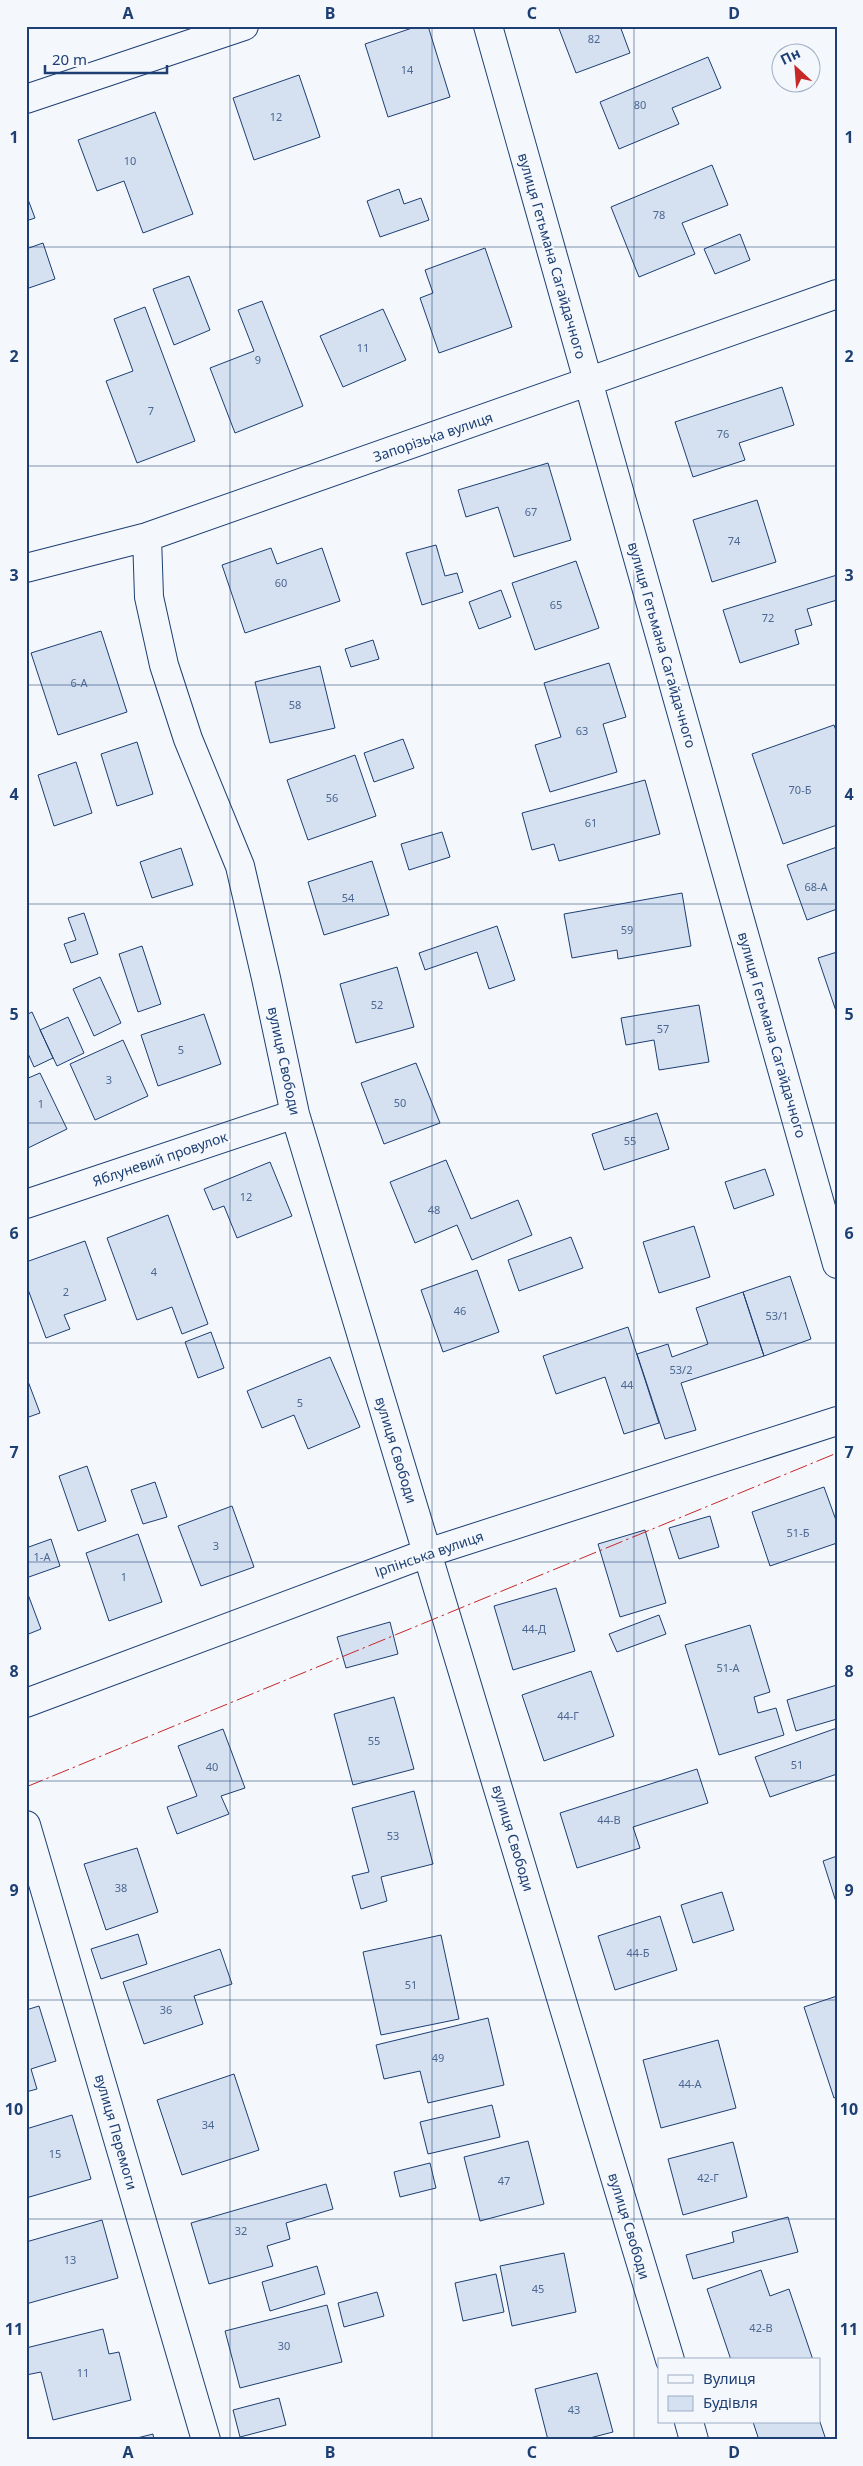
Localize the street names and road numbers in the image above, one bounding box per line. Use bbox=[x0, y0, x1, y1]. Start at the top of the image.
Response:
street label: вулиця Гетьмана Сагайдачного bbox=[514, 151, 591, 361]
street label: Запорізька вулиця bbox=[370, 407, 495, 466]
street label: вулиця Гетьмана Сагайдачного bbox=[624, 540, 701, 750]
street label: вулиця Гетьмана Сагайдачного bbox=[734, 930, 811, 1140]
street label: вулиця Свободи bbox=[264, 1005, 305, 1117]
street label: Яблуневий провулок bbox=[90, 1126, 230, 1191]
street label: вулиця Свободи bbox=[371, 1394, 422, 1505]
street label: Ірпінська вулиця bbox=[372, 1526, 486, 1581]
street label: вулиця Свободи bbox=[488, 1782, 539, 1893]
street label: вулиця Перемоги bbox=[91, 2072, 142, 2192]
street label: вулиця Свободи bbox=[604, 2170, 655, 2281]

